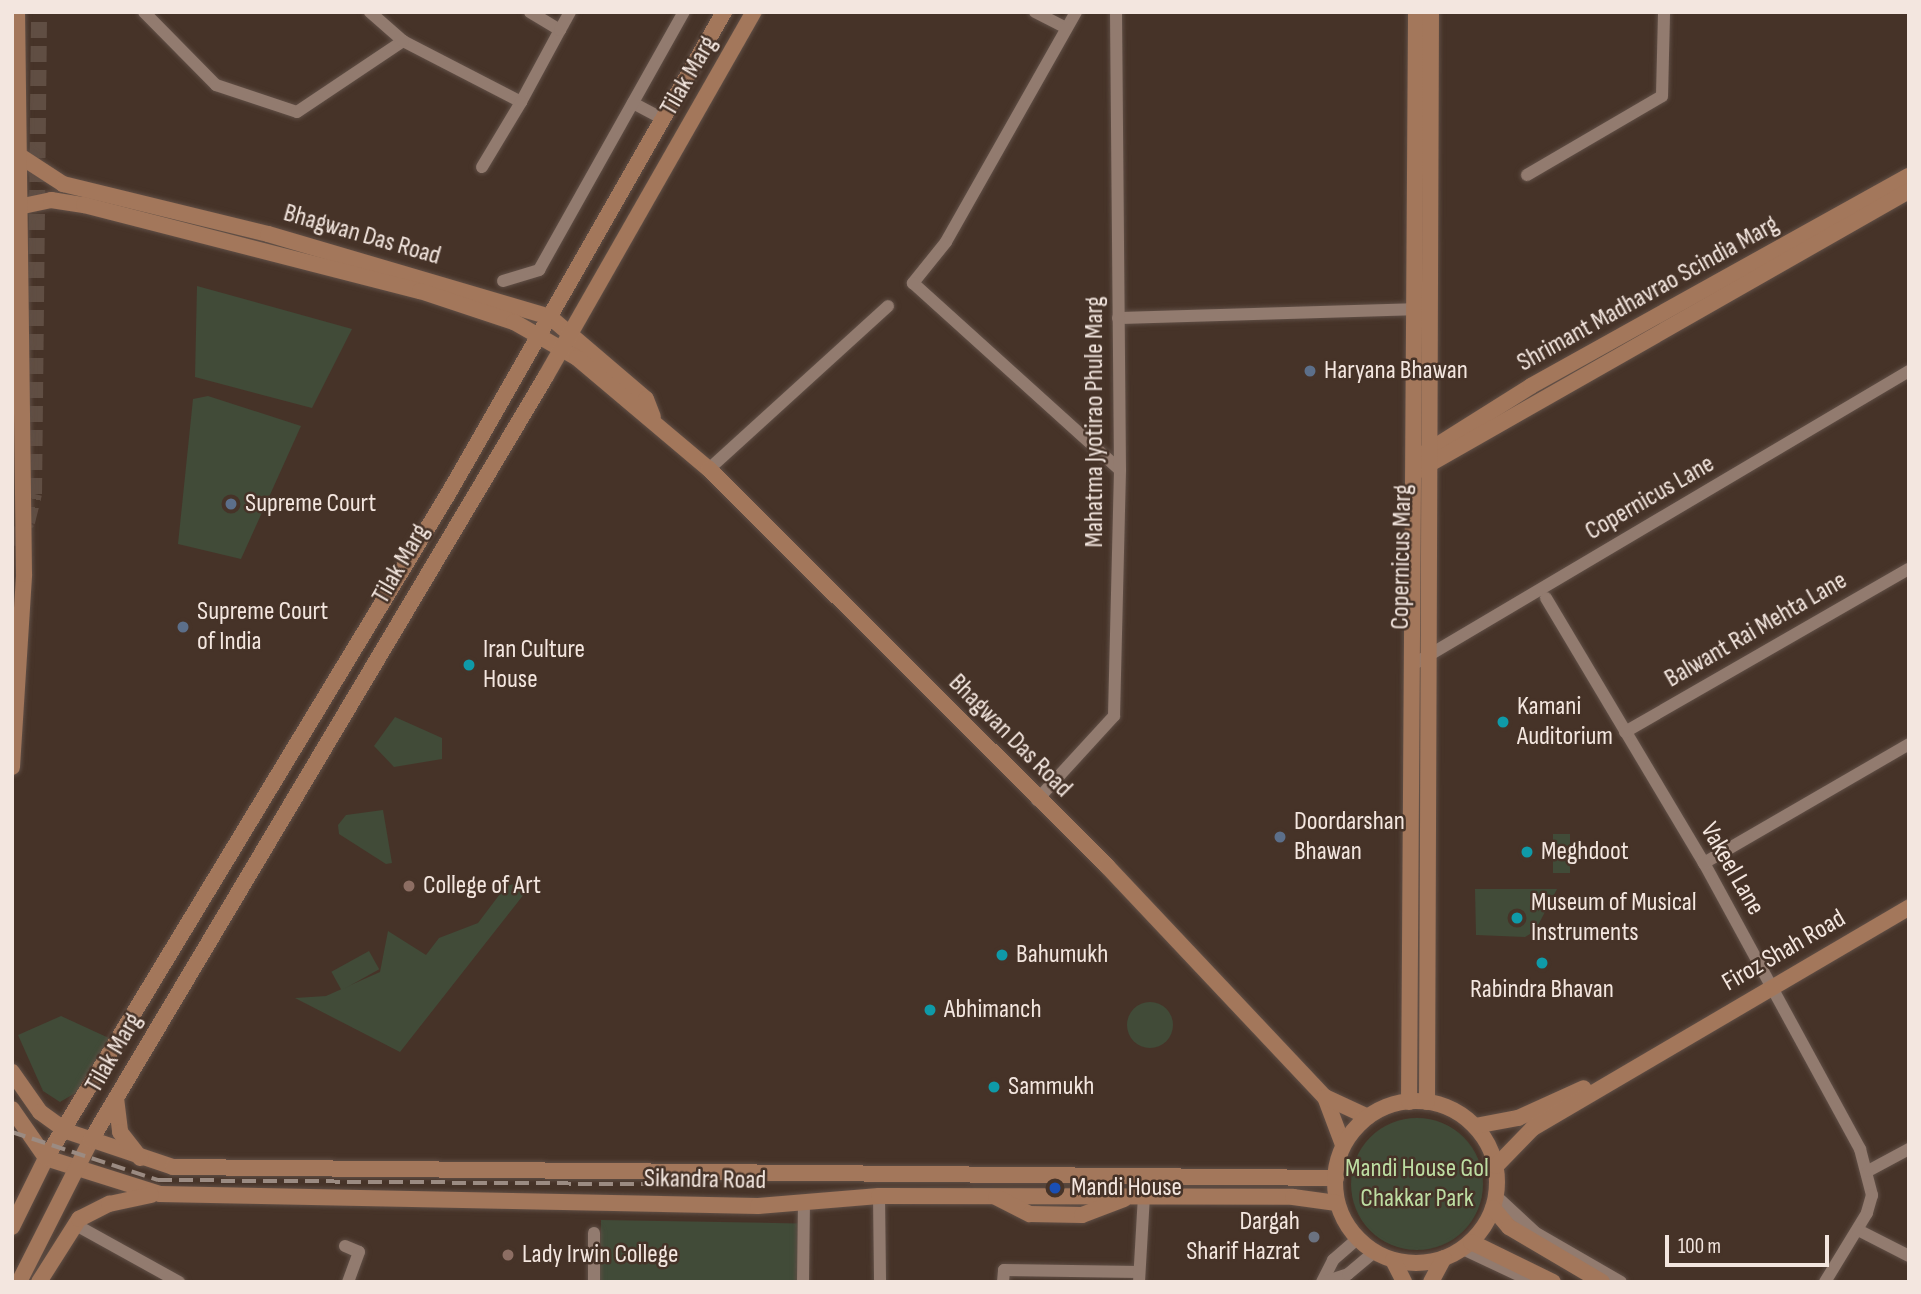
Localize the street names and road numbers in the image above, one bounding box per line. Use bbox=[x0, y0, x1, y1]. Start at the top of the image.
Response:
street label: Tilak Marg bbox=[654, 31, 724, 121]
street label: Bhagwan Das Road bbox=[280, 198, 444, 272]
street label: Shrimant Madhavrao Scindia Marg bbox=[1512, 209, 1784, 379]
street label: Mahatma Jyotirao Phule Marg bbox=[1079, 296, 1111, 548]
street label: Copernicus Lane bbox=[1580, 449, 1720, 547]
street label: Copernicus Marg bbox=[1385, 484, 1419, 630]
street label: Tilak Marg bbox=[366, 519, 436, 609]
street label: Balwant Rai Mehta Lane bbox=[1659, 565, 1853, 695]
street label: Bhagwan Das Road bbox=[942, 668, 1078, 804]
street label: Vakeel Lane bbox=[1693, 817, 1771, 921]
street label: Firoz Shah Road bbox=[1717, 903, 1851, 999]
street label: Tilak Marg bbox=[79, 1008, 149, 1098]
street label: Sikandra Road bbox=[644, 1163, 766, 1197]

